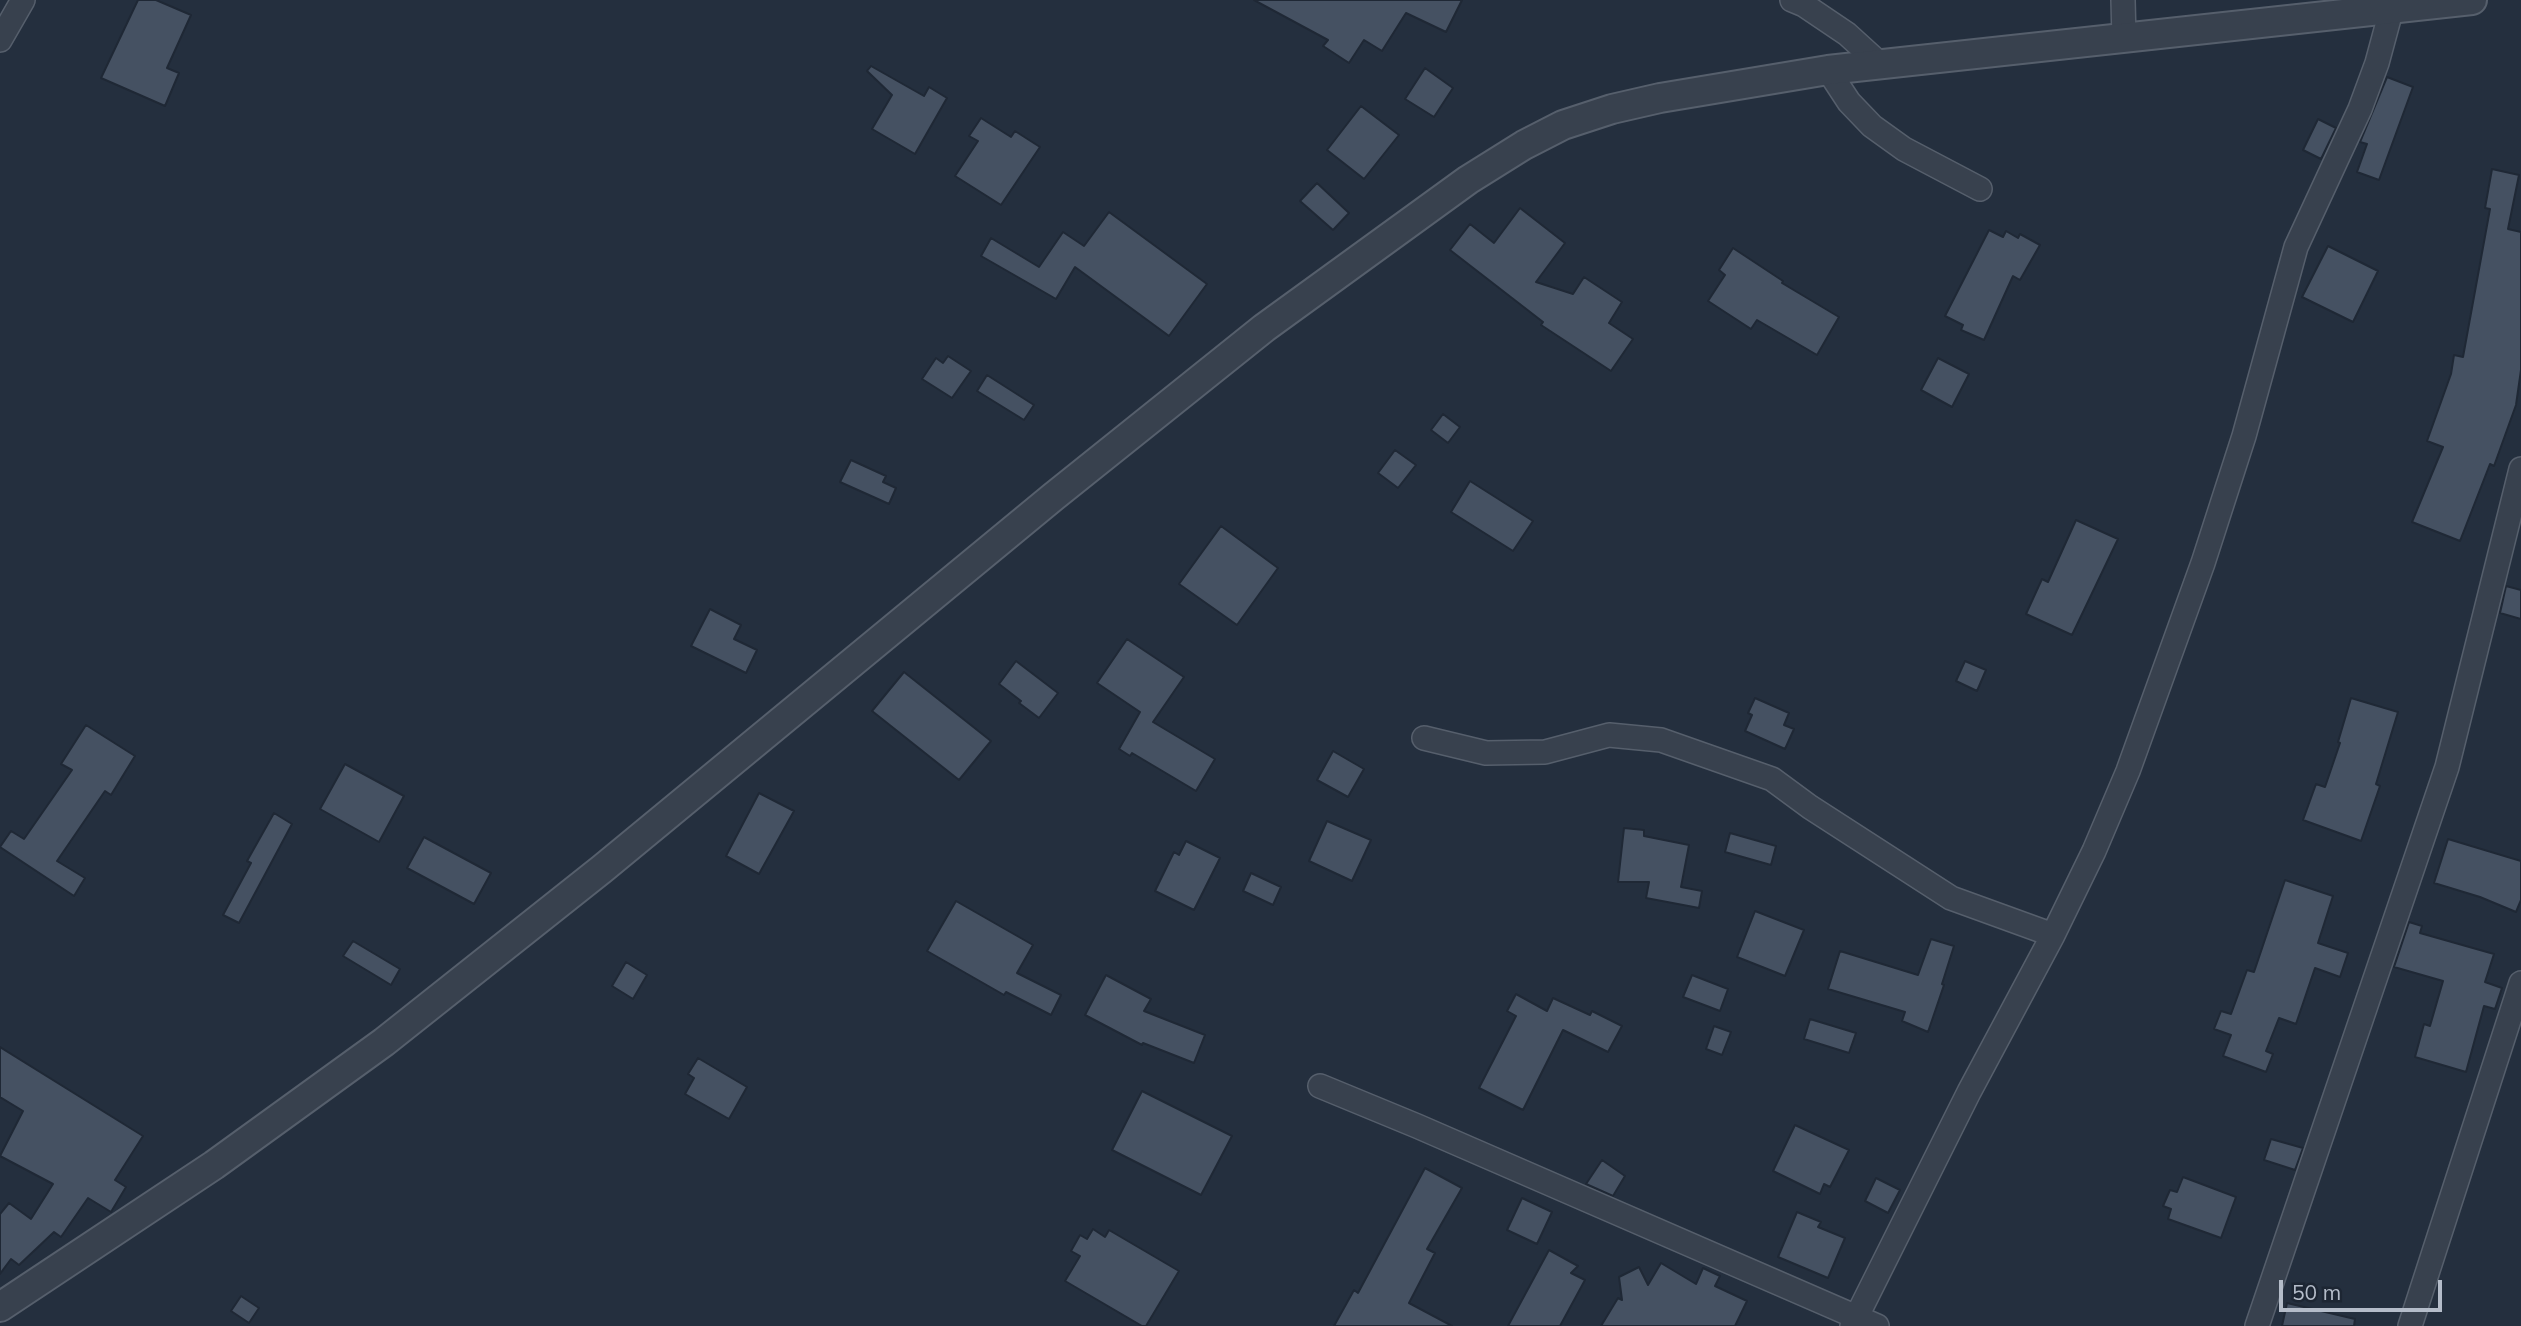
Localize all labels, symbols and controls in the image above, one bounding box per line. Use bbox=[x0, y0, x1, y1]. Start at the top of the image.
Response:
scale bar bbox=[2283, 1266, 2446, 1310]
text: 50 m bbox=[2292, 1279, 2341, 1305]

